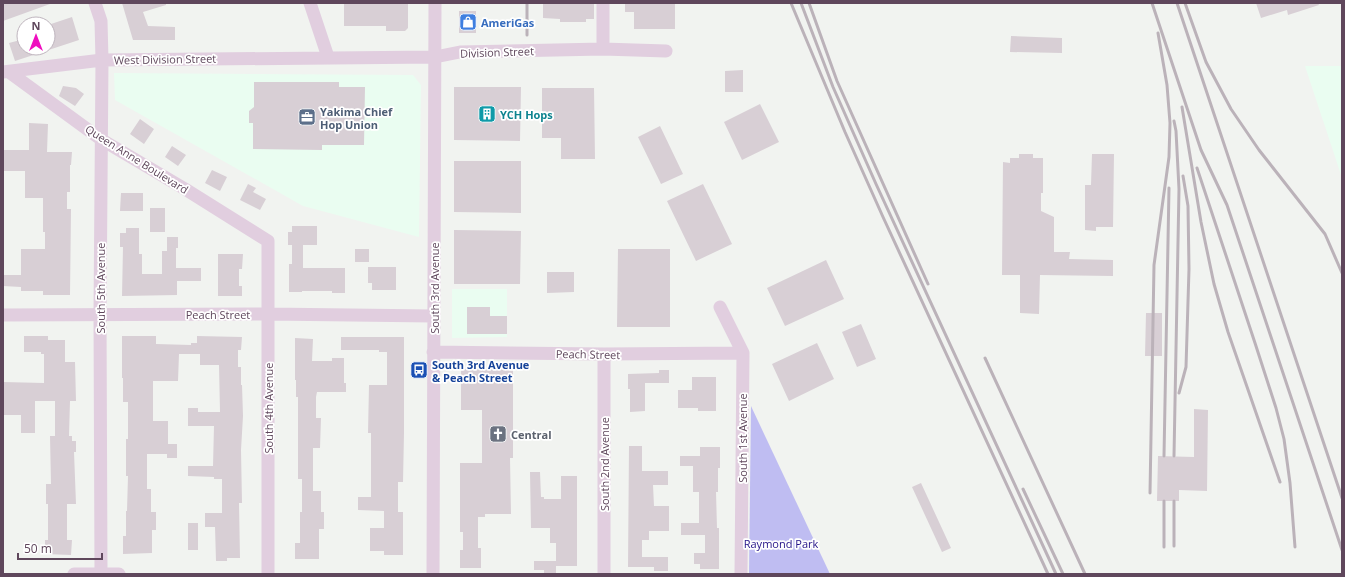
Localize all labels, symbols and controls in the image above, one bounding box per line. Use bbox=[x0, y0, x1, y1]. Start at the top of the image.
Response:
shop icon: AmeriGas bbox=[458, 12, 478, 32]
place label: AmeriGas bbox=[481, 15, 535, 30]
north arrow bbox=[16, 16, 56, 56]
text: N bbox=[32, 18, 40, 33]
street label: Division Street bbox=[460, 43, 534, 61]
street label: West Division Street bbox=[114, 51, 216, 67]
place label: Yakima Chief Hop Union bbox=[320, 104, 393, 132]
building icon: YCH Hops bbox=[477, 104, 497, 124]
office icon: Yakima Chief Hop Union bbox=[297, 107, 317, 127]
place label: YCH Hops bbox=[500, 107, 553, 122]
street label: Queen Anne Boulevard bbox=[83, 121, 191, 197]
street label: South 5th Avenue bbox=[93, 242, 108, 334]
street label: South 3rd Avenue bbox=[427, 242, 442, 334]
street label: Peach Street bbox=[186, 307, 250, 322]
street label: Peach Street bbox=[556, 346, 620, 362]
place label: South 3rd Avenue & Peach Street bbox=[432, 357, 530, 385]
bus stop icon: South 3rd Avenue & Peach Street bbox=[409, 360, 429, 380]
street label: South 4th Avenue bbox=[261, 362, 276, 454]
street label: South 1st Avenue bbox=[735, 393, 750, 483]
street label: South 2nd Avenue bbox=[597, 417, 612, 511]
church icon: Central bbox=[488, 424, 508, 444]
place label: Central bbox=[511, 427, 552, 442]
scale bar bbox=[18, 535, 102, 561]
park label: Raymond Park bbox=[744, 536, 818, 551]
text: 50 m bbox=[24, 540, 52, 557]

